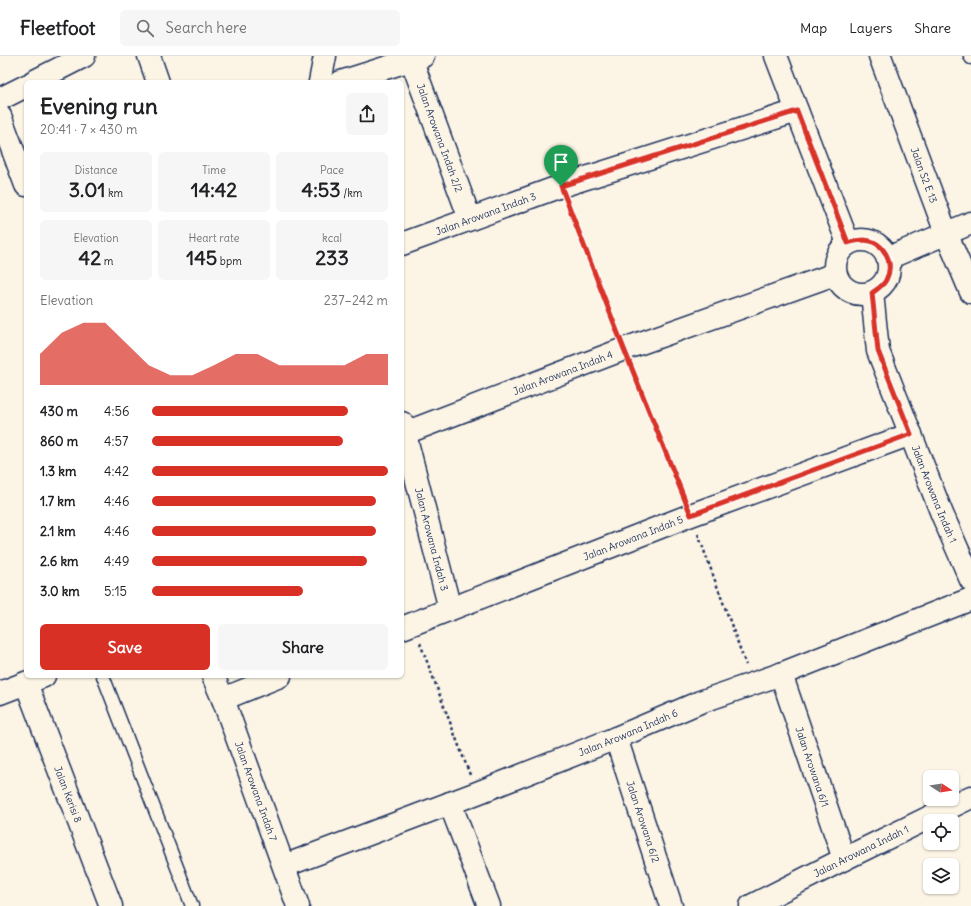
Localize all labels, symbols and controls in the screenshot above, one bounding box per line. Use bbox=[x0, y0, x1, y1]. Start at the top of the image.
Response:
search box bbox=[120, 10, 400, 46]
text: Fleetfoot bbox=[20, 16, 96, 40]
icon: search bbox=[134, 17, 156, 39]
text: Search here bbox=[166, 18, 247, 37]
text: Map bbox=[800, 19, 827, 37]
text: Layers bbox=[849, 19, 892, 37]
text: Share bbox=[914, 19, 951, 37]
street label: Jalan Arowana Indah 2/2 bbox=[414, 81, 466, 194]
text: Evening run bbox=[40, 92, 158, 120]
button: share bbox=[346, 93, 388, 135]
text: 20:41 · 7 × 430 m bbox=[40, 121, 137, 138]
pin bbox=[544, 145, 578, 186]
street label: Jalan S2 E 13 bbox=[908, 145, 941, 205]
icon: arrive bbox=[550, 151, 572, 173]
text: Distance bbox=[75, 163, 117, 177]
text: Time bbox=[202, 163, 226, 177]
text: Pace bbox=[320, 163, 344, 177]
text: 3.01 bbox=[69, 177, 105, 202]
text: 14:42 bbox=[191, 177, 237, 202]
text: 4:53 bbox=[302, 177, 341, 202]
text: km bbox=[105, 186, 123, 200]
text: /km bbox=[341, 186, 362, 200]
street label: Jalan Arowana Indah 3 bbox=[434, 189, 538, 238]
text: Elevation bbox=[73, 231, 119, 245]
text: Heart rate bbox=[188, 231, 240, 245]
text: kcal bbox=[322, 231, 342, 245]
text: 42 bbox=[79, 245, 101, 270]
text: 145 bbox=[186, 245, 217, 270]
text: 233 bbox=[315, 245, 349, 270]
text: m bbox=[101, 254, 113, 268]
text: bpm bbox=[217, 254, 242, 268]
text: Elevation bbox=[40, 292, 93, 309]
text: 237–242 m bbox=[324, 292, 388, 309]
street label: Jalan Arowana Indah 4 bbox=[511, 347, 615, 398]
text: 430 m bbox=[40, 403, 78, 420]
text: 4:56 bbox=[104, 403, 129, 420]
text: 860 m bbox=[40, 433, 78, 450]
text: 4:57 bbox=[104, 433, 128, 450]
street label: Jalan Arowana Indah 1 bbox=[909, 443, 960, 545]
text: 1.3 km bbox=[40, 463, 76, 480]
text: 4:42 bbox=[104, 463, 129, 480]
street label: Jalan Arowana Indah 3 bbox=[412, 486, 452, 592]
text: 1.7 km bbox=[40, 493, 75, 510]
text: 4:46 bbox=[104, 493, 129, 510]
street label: Jalan Arowana Indah 5 bbox=[581, 512, 685, 563]
text: 2.1 km bbox=[40, 523, 76, 540]
text: 4:46 bbox=[104, 523, 129, 540]
text: 2.6 km bbox=[40, 553, 78, 570]
text: 4:49 bbox=[104, 553, 129, 570]
text: 3.0 km bbox=[40, 583, 80, 600]
text: 5:15 bbox=[104, 583, 127, 600]
button: Save bbox=[40, 624, 210, 670]
button: Share bbox=[218, 624, 388, 670]
street label: Jalan Arowana Indah 6 bbox=[577, 706, 680, 759]
street label: Jalan Arowana 6/1 bbox=[793, 725, 832, 809]
street label: Jalan Arowana Indah 7 bbox=[232, 739, 280, 843]
street label: Jalan Kerisi 8 bbox=[52, 764, 85, 825]
north arrow bbox=[923, 770, 959, 806]
map controls bbox=[923, 770, 959, 894]
street label: Jalan Arowana 6/2 bbox=[624, 779, 663, 865]
button: locate bbox=[923, 814, 959, 850]
street label: Jalan Arowana Indah 1 bbox=[811, 822, 911, 880]
button: layers bbox=[923, 858, 959, 894]

